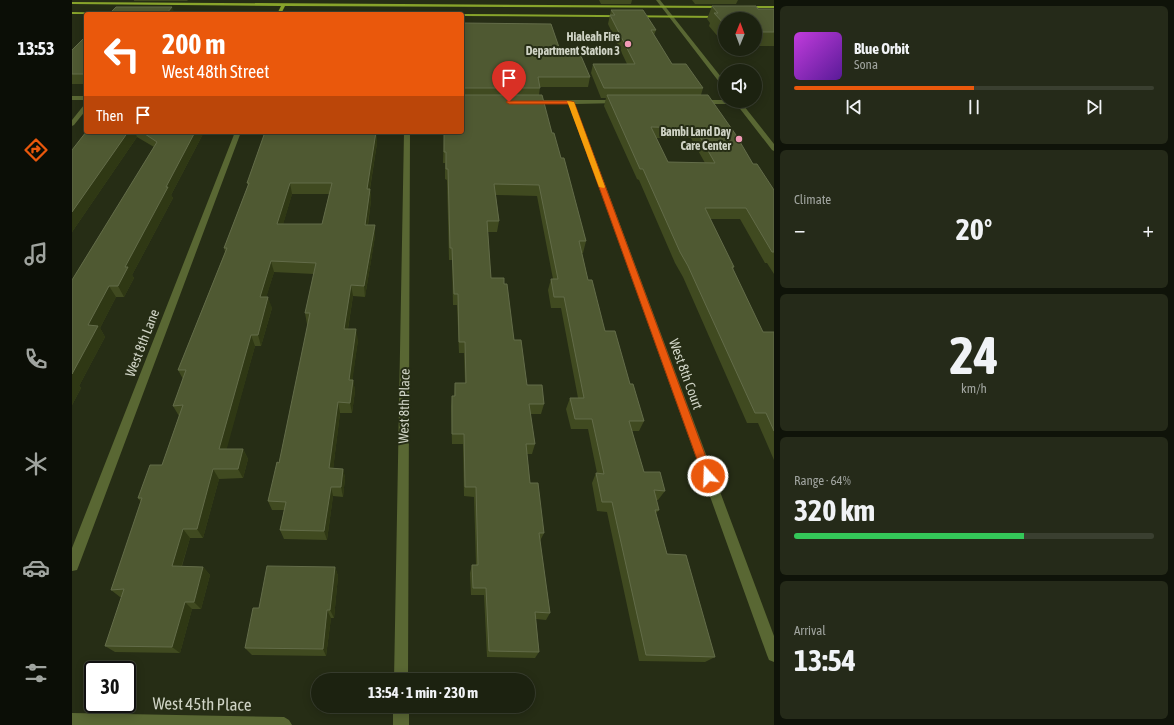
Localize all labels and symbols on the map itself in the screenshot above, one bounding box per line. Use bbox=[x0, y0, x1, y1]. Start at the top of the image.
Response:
north arrow bbox=[718, 12, 762, 56]
place label: Hialeah Fire Department Station 3 bbox=[526, 30, 621, 58]
marker: Hialeah Fire Department Station 3 bbox=[623, 39, 633, 49]
pin bbox=[492, 61, 526, 102]
place label: Bambi Land Day Care Center bbox=[660, 125, 731, 153]
marker: Bambi Land Day Care Center bbox=[734, 134, 744, 144]
street label: West 8th Lane bbox=[122, 307, 162, 379]
street label: West 8th Court bbox=[666, 337, 706, 411]
street label: West 8th Place bbox=[395, 368, 413, 444]
position arrow bbox=[687, 455, 729, 497]
speed limit sign: 30 bbox=[84, 661, 136, 713]
street label: West 45th Place bbox=[152, 693, 252, 715]

